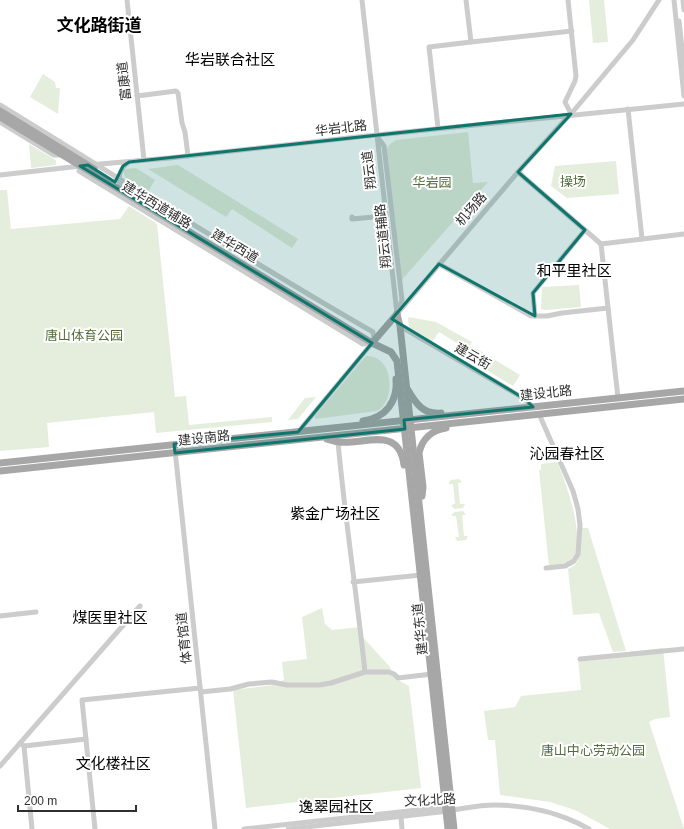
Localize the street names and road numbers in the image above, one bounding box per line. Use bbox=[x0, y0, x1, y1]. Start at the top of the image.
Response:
street label: 富康道 bbox=[115, 61, 133, 101]
street label: 华岩北路 bbox=[314, 117, 368, 139]
street label: 翔云道 bbox=[359, 150, 379, 190]
street label: 建华西道辅路 bbox=[120, 178, 194, 232]
street label: 机场路 bbox=[453, 189, 489, 229]
street label: 翔云道辅路 bbox=[372, 203, 394, 269]
street label: 建华西道 bbox=[209, 226, 261, 266]
street label: 建云街 bbox=[452, 340, 494, 372]
street label: 建设北路 bbox=[519, 383, 573, 403]
street label: 建设南路 bbox=[177, 428, 231, 448]
street label: 建华东道 bbox=[410, 602, 430, 656]
street label: 体育馆道 bbox=[174, 611, 194, 665]
street label: 文化北路 bbox=[404, 791, 456, 809]

